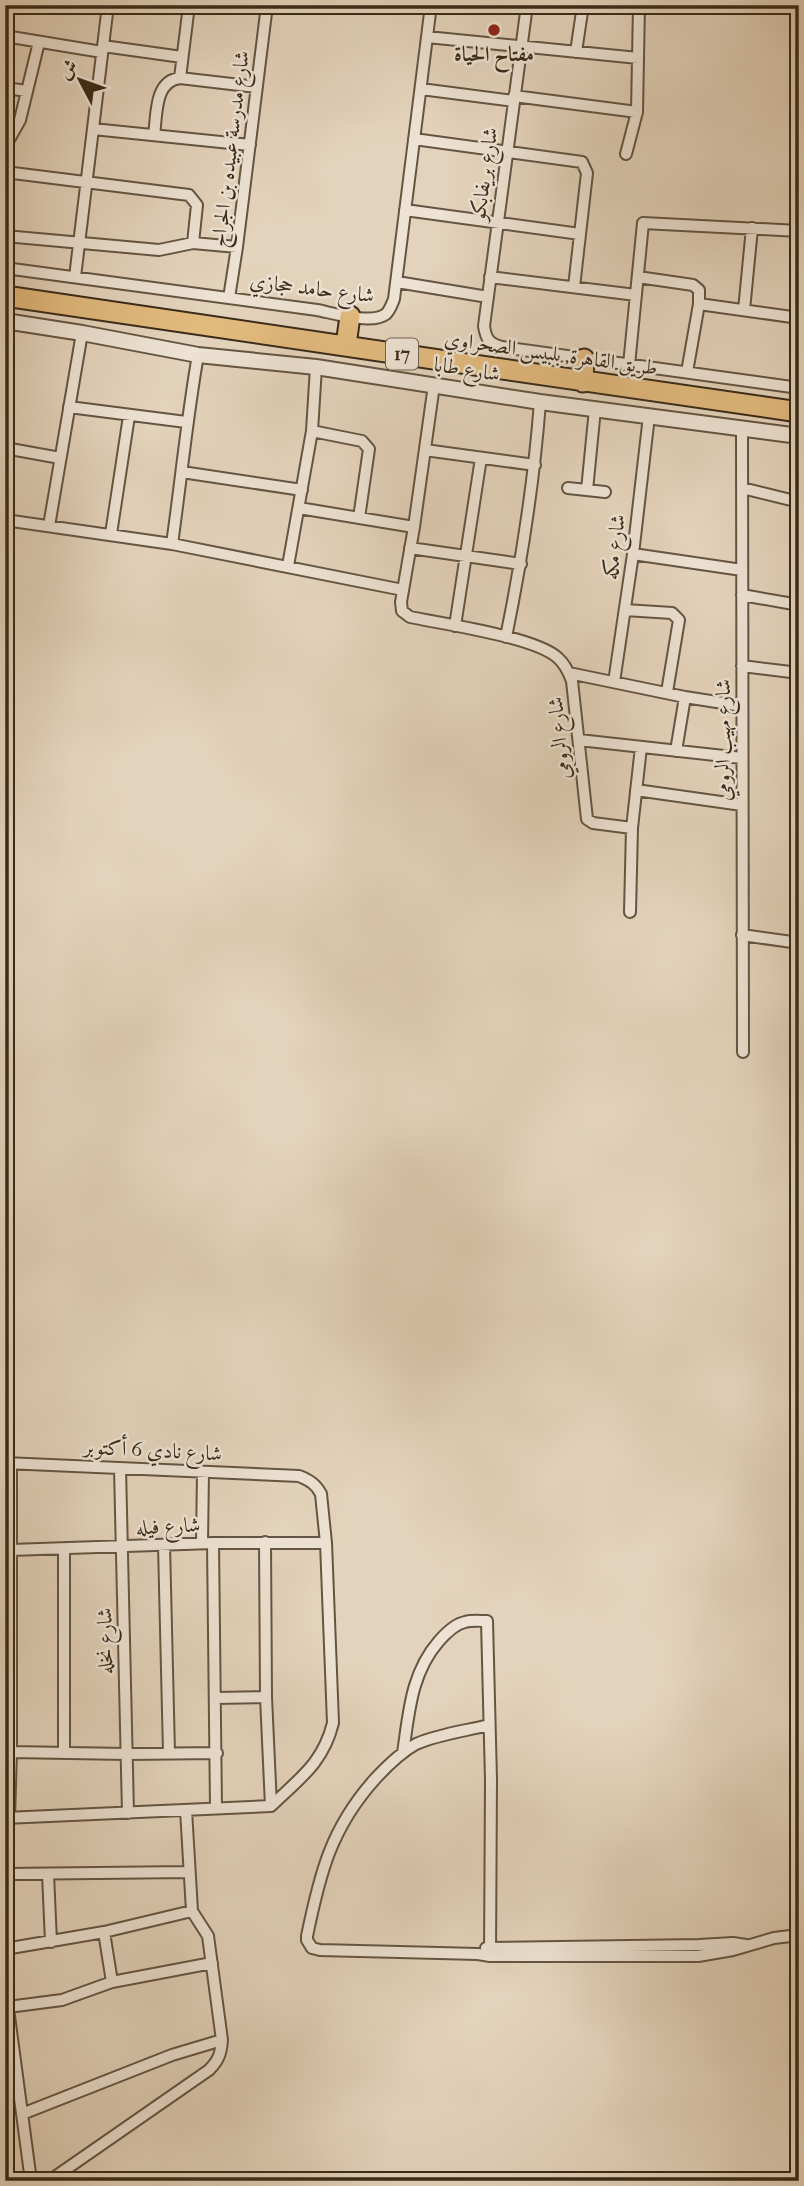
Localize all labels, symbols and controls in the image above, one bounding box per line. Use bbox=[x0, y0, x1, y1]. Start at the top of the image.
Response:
marker: مفتاح الحياة bbox=[486, 22, 502, 38]
place label: مفتاح الحياة bbox=[454, 42, 534, 73]
north arrow bbox=[46, 46, 116, 116]
street label: شارع مدرسة عبيده بن الجراح bbox=[206, 49, 261, 249]
text: ش bbox=[53, 55, 82, 84]
street label: شارع بريفابكو bbox=[465, 126, 508, 225]
street label: شارع حامد حجازي bbox=[248, 268, 376, 313]
street label: طريق القاهرة, بلبيس الصحراوي bbox=[442, 326, 659, 384]
road number: 17 bbox=[386, 338, 418, 370]
street label: شارع طابا bbox=[431, 352, 502, 392]
street label: شارع مكه bbox=[598, 513, 636, 582]
street label: شارع مهيب الرومي bbox=[711, 679, 741, 801]
street label: شارع الرومي bbox=[543, 695, 581, 780]
street label: شارع نادي 6 أكتوبر bbox=[81, 1431, 223, 1472]
street label: شارع فيله bbox=[135, 1512, 201, 1546]
street label: شارع نخله bbox=[92, 1607, 124, 1675]

